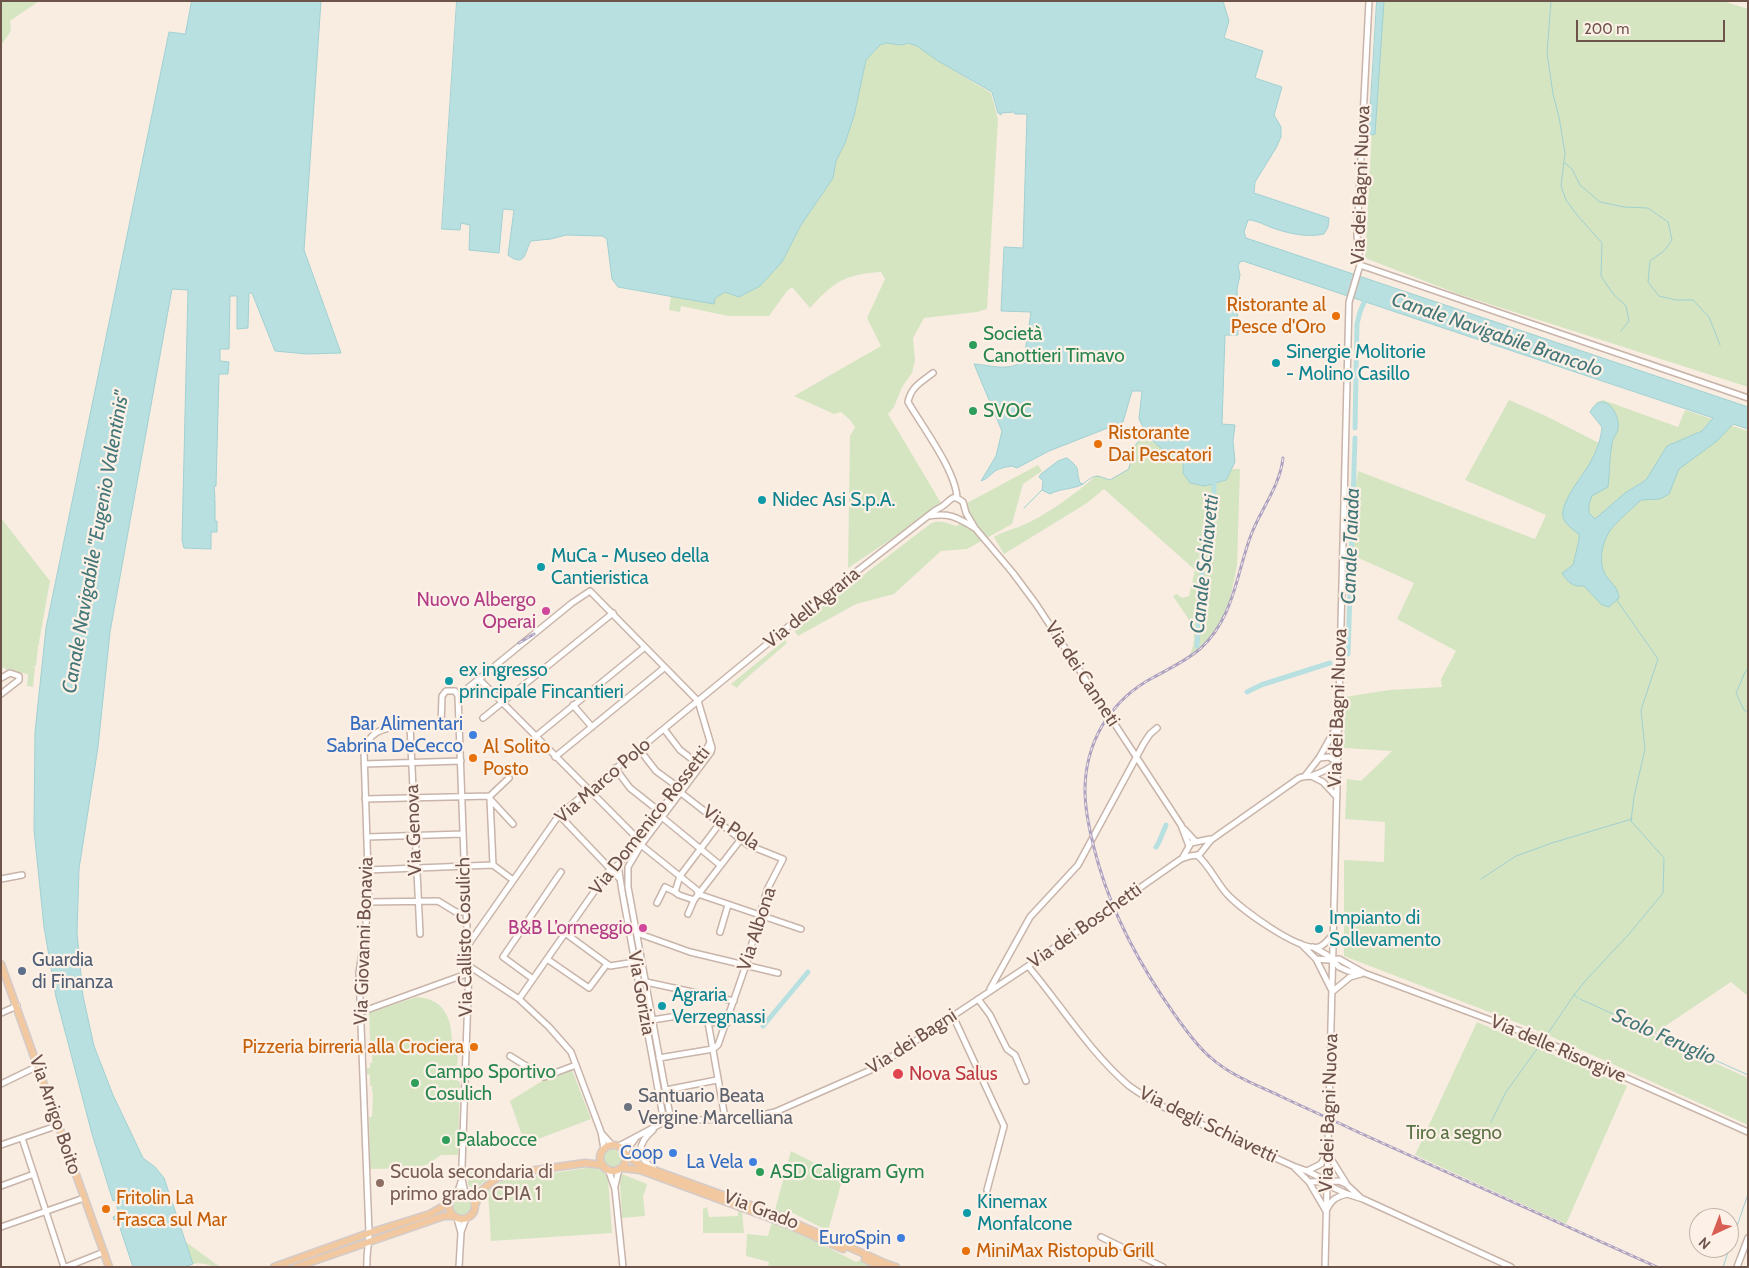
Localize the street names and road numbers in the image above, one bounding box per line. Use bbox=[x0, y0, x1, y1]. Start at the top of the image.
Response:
street label: Via dei Bagni Nuova bbox=[1347, 105, 1375, 265]
street label: Via dell'Agraria bbox=[760, 562, 864, 654]
street label: Via dei Canneti bbox=[1040, 617, 1124, 731]
street label: Via dei Bagni Nuova bbox=[1324, 628, 1352, 788]
street label: Via Marco Polo bbox=[551, 733, 655, 829]
street label: Via Domenico Rossetti bbox=[585, 742, 715, 900]
street label: Via Genova bbox=[401, 784, 427, 876]
street label: Via Pola bbox=[698, 801, 764, 855]
street label: Via Giovanni Bonavia bbox=[350, 856, 378, 1026]
street label: Via Callisto Cosulich bbox=[452, 857, 478, 1017]
street label: Via dei Boschetti bbox=[1024, 878, 1146, 974]
street label: Via Albona bbox=[733, 884, 781, 974]
street label: Via Gorizia bbox=[622, 949, 660, 1037]
street label: Via dei Bagni bbox=[863, 1004, 961, 1080]
street label: Via delle Risorgive bbox=[1487, 1010, 1629, 1088]
street label: Via dei Bagni Nuova bbox=[1315, 1033, 1343, 1193]
street label: Via Arrigo Boito bbox=[24, 1052, 86, 1178]
street label: Via degli Schiavetti bbox=[1135, 1082, 1281, 1168]
street label: Via Grado bbox=[720, 1185, 802, 1235]

